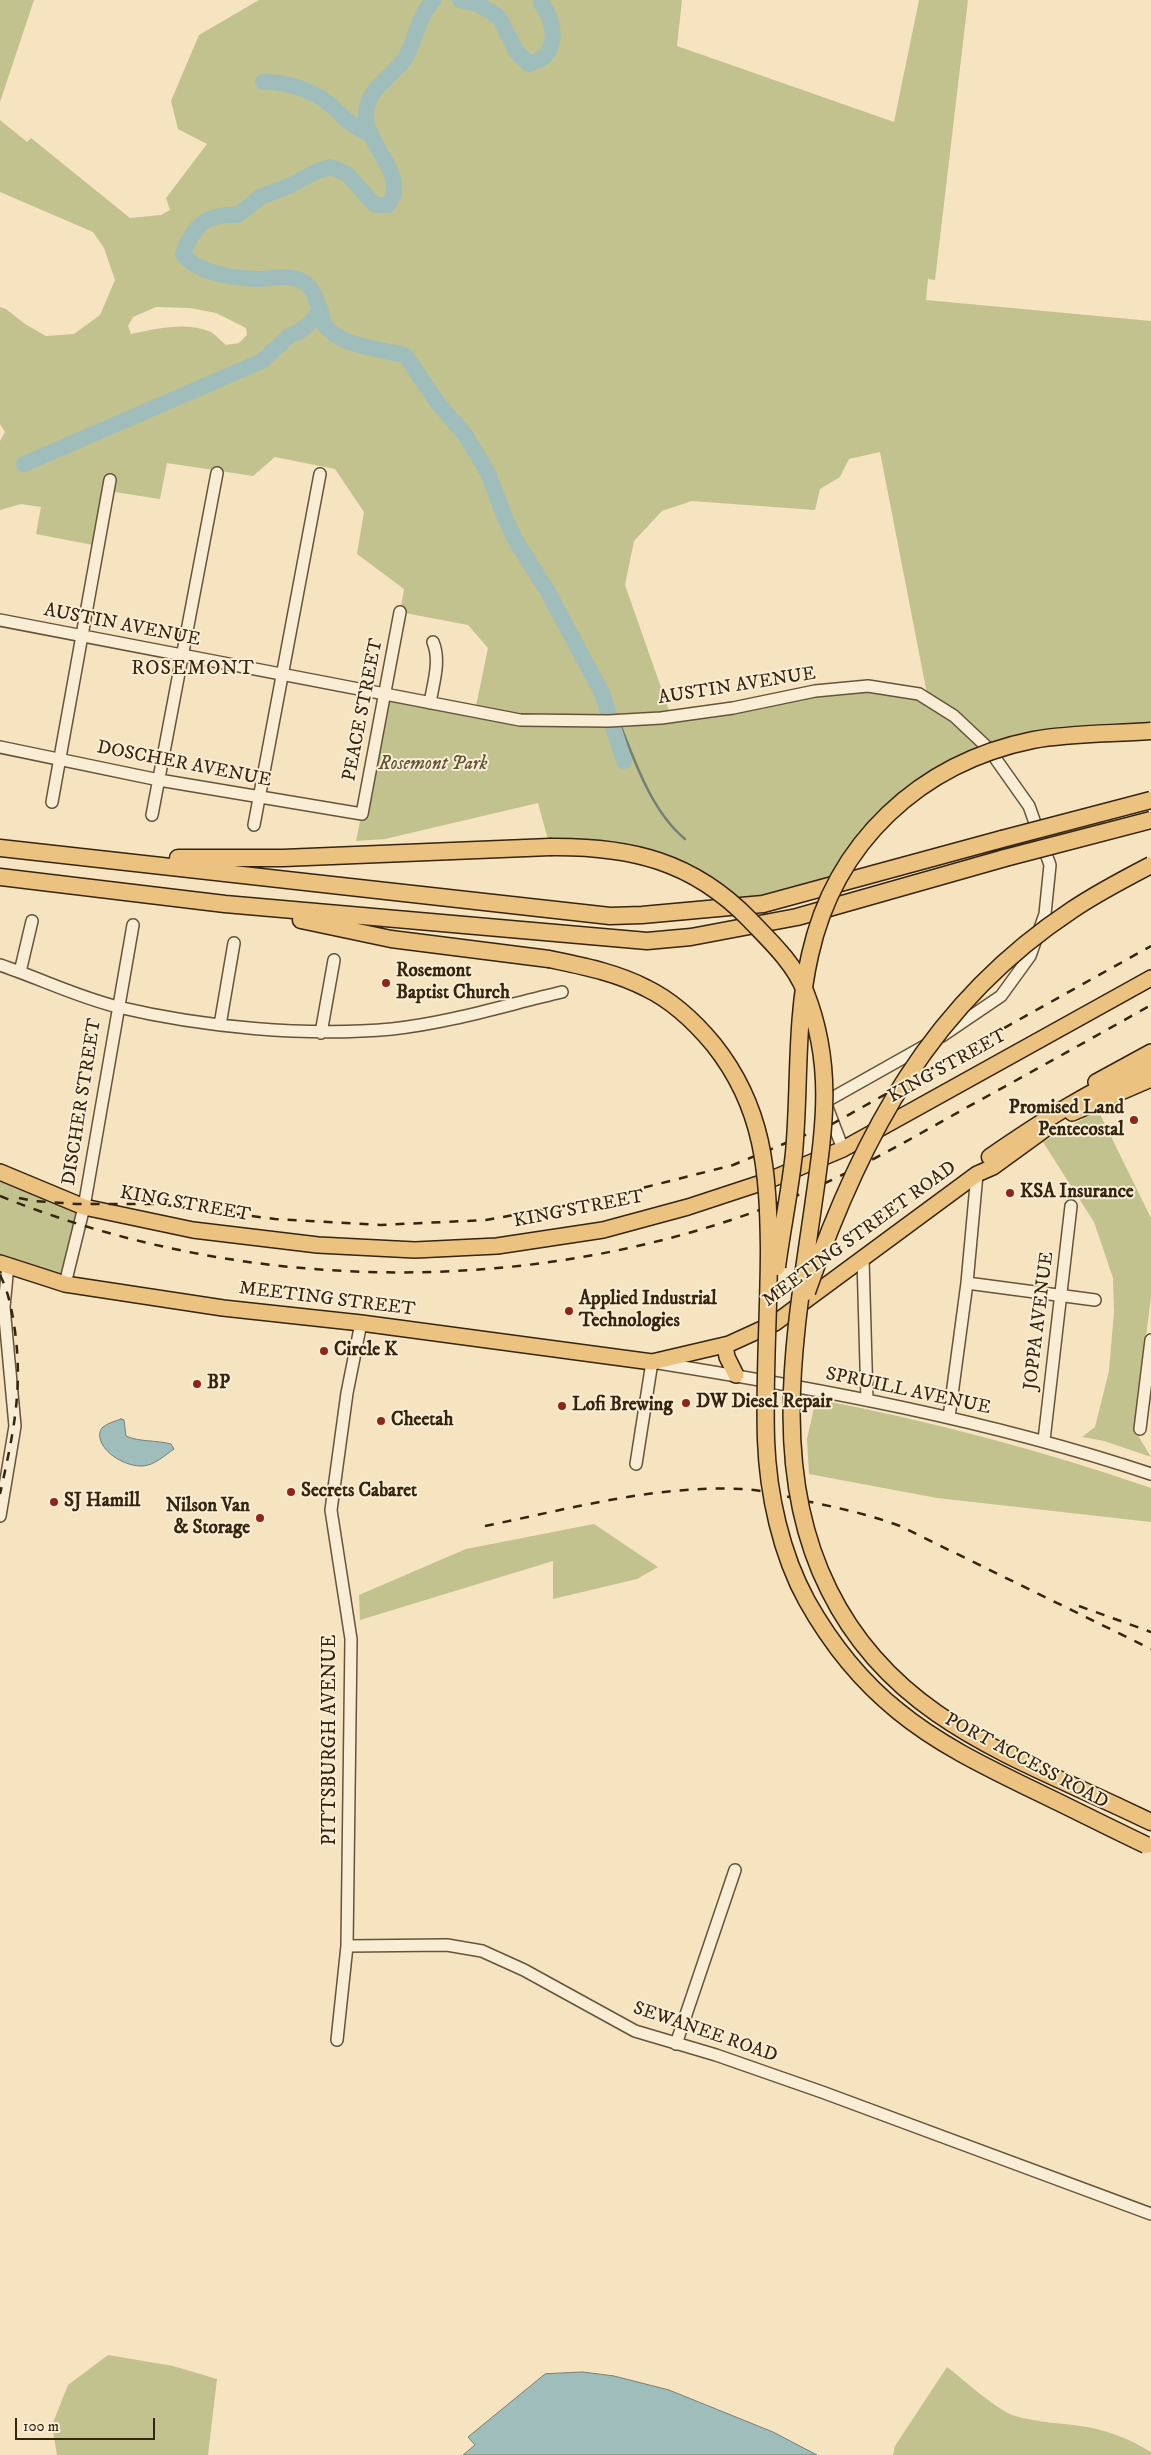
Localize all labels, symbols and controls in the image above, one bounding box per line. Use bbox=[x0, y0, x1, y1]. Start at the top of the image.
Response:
street label: AUSTIN AVENUE bbox=[42, 600, 202, 652]
street label: PEACE STREET bbox=[339, 637, 389, 783]
district label: ROSEMONT bbox=[130, 658, 256, 682]
street label: AUSTIN AVENUE bbox=[657, 663, 817, 711]
street label: DOSCHER AVENUE bbox=[95, 737, 273, 793]
park label: Rosemont Park bbox=[379, 754, 487, 776]
place label: Rosemont Baptist Church bbox=[396, 961, 510, 1005]
marker: Rosemont Baptist Church bbox=[380, 977, 392, 989]
street label: DISCHER STREET bbox=[59, 1017, 107, 1187]
street label: KING STREET bbox=[885, 1025, 1011, 1109]
place label: Promised Land Pentecostal bbox=[1009, 1098, 1124, 1142]
marker: Promised Land Pentecostal bbox=[1128, 1114, 1140, 1126]
street label: MEETING STREET ROAD bbox=[759, 1157, 961, 1313]
street label: KING STREET bbox=[118, 1182, 252, 1228]
place label: KSA Insurance bbox=[1020, 1182, 1134, 1204]
street label: KING STREET bbox=[512, 1186, 646, 1234]
marker: KSA Insurance bbox=[1004, 1187, 1016, 1199]
street label: JOPPA AVENUE bbox=[1020, 1251, 1060, 1391]
street label: MEETING STREET bbox=[238, 1278, 416, 1322]
place label: Applied Industrial Technologies bbox=[579, 1289, 717, 1333]
marker: Applied Industrial Technologies bbox=[563, 1305, 575, 1317]
place label: Circle K bbox=[334, 1340, 398, 1362]
marker: Circle K bbox=[318, 1345, 330, 1357]
street label: SPRUILL AVENUE bbox=[823, 1363, 993, 1421]
place label: BP bbox=[207, 1373, 230, 1395]
marker: BP bbox=[191, 1378, 203, 1390]
place label: DW Diesel Repair bbox=[696, 1392, 832, 1414]
place label: Lofi Brewing bbox=[572, 1395, 673, 1417]
marker: DW Diesel Repair bbox=[680, 1397, 692, 1409]
marker: Lofi Brewing bbox=[556, 1400, 568, 1412]
place label: Cheetah bbox=[391, 1410, 453, 1432]
marker: Cheetah bbox=[375, 1415, 387, 1427]
place label: Secrets Cabaret bbox=[301, 1481, 417, 1503]
marker: Secrets Cabaret bbox=[285, 1486, 297, 1498]
place label: SJ Hamill bbox=[64, 1491, 140, 1513]
marker: SJ Hamill bbox=[48, 1496, 60, 1508]
place label: Nilson Van & Storage bbox=[166, 1496, 250, 1540]
marker: Nilson Van & Storage bbox=[254, 1512, 266, 1524]
street label: PITTSBURGH AVENUE bbox=[320, 1634, 342, 1846]
street label: PORT ACCESS ROAD bbox=[940, 1709, 1112, 1815]
street label: SEWANEE ROAD bbox=[630, 1998, 780, 2068]
scale bar bbox=[18, 2408, 158, 2440]
text: 100 m bbox=[23, 2417, 59, 2436]

